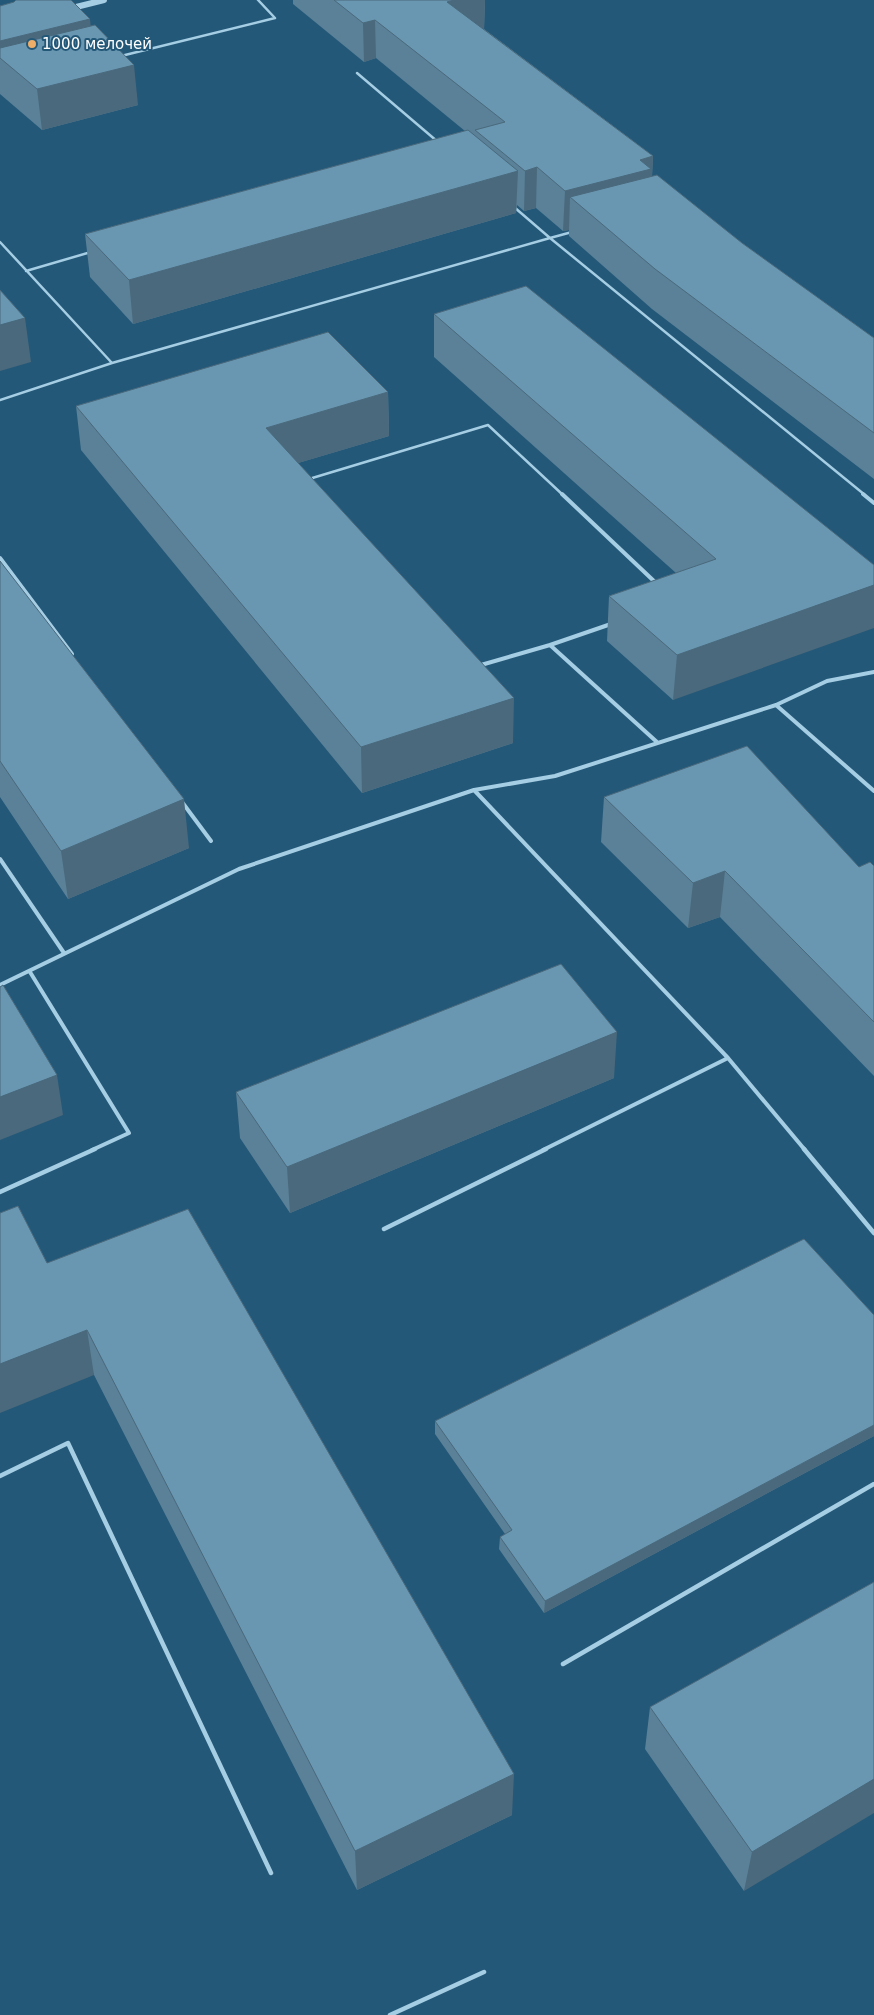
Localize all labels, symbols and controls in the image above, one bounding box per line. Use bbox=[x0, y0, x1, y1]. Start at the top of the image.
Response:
place label: 1000 мелочей bbox=[42, 35, 152, 53]
marker: 1000 мелочей bbox=[26, 38, 38, 50]

